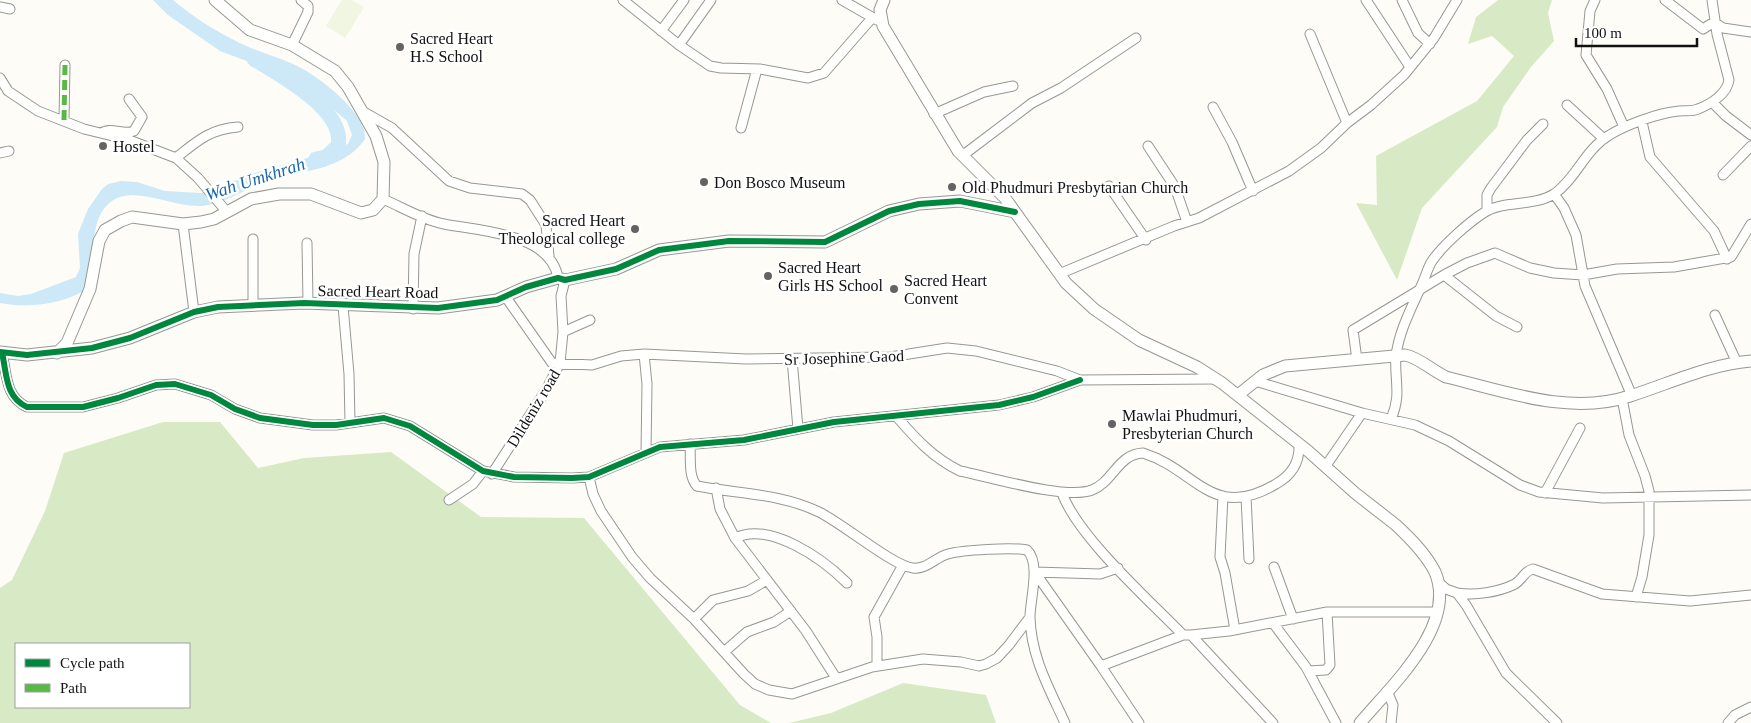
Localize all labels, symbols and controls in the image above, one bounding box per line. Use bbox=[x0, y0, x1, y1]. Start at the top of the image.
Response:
scale bar bbox=[1576, 15, 1697, 47]
text: 100 m bbox=[1584, 25, 1622, 41]
place label: Sacred Heart H.S School bbox=[410, 30, 494, 65]
marker: Sacred Heart H.S School bbox=[394, 41, 406, 53]
place label: Hostel bbox=[113, 138, 155, 155]
marker: Hostel bbox=[97, 140, 109, 152]
water label: Wah Umkhrah bbox=[203, 153, 307, 205]
place label: Don Bosco Museum bbox=[714, 174, 846, 191]
marker: Don Bosco Museum bbox=[698, 176, 710, 188]
place label: Old Phudmuri Presbytarian Church bbox=[962, 179, 1188, 197]
marker: Old Phudmuri Presbytarian Church bbox=[946, 181, 958, 193]
place label: Sacred Heart Theological college bbox=[498, 212, 626, 248]
marker: Sacred Heart Theological college bbox=[629, 223, 641, 235]
place label: Sacred Heart Girls HS School bbox=[778, 259, 883, 294]
marker: Sacred Heart Girls HS School bbox=[762, 270, 774, 282]
place label: Sacred Heart Convent bbox=[904, 272, 988, 307]
street label: Sacred Heart Road bbox=[317, 282, 439, 301]
marker: Sacred Heart Convent bbox=[888, 283, 900, 295]
street label: Sr Josephine Gaod bbox=[784, 347, 904, 369]
street label: Dildeniz road bbox=[504, 366, 563, 450]
place label: Mawlai Phudmuri, Presbyterian Church bbox=[1122, 407, 1253, 443]
marker: Mawlai Phudmuri, Presbyterian Church bbox=[1106, 418, 1118, 430]
legend bbox=[15, 643, 190, 708]
text: Cycle path bbox=[60, 655, 125, 671]
text: Path bbox=[60, 680, 87, 696]

